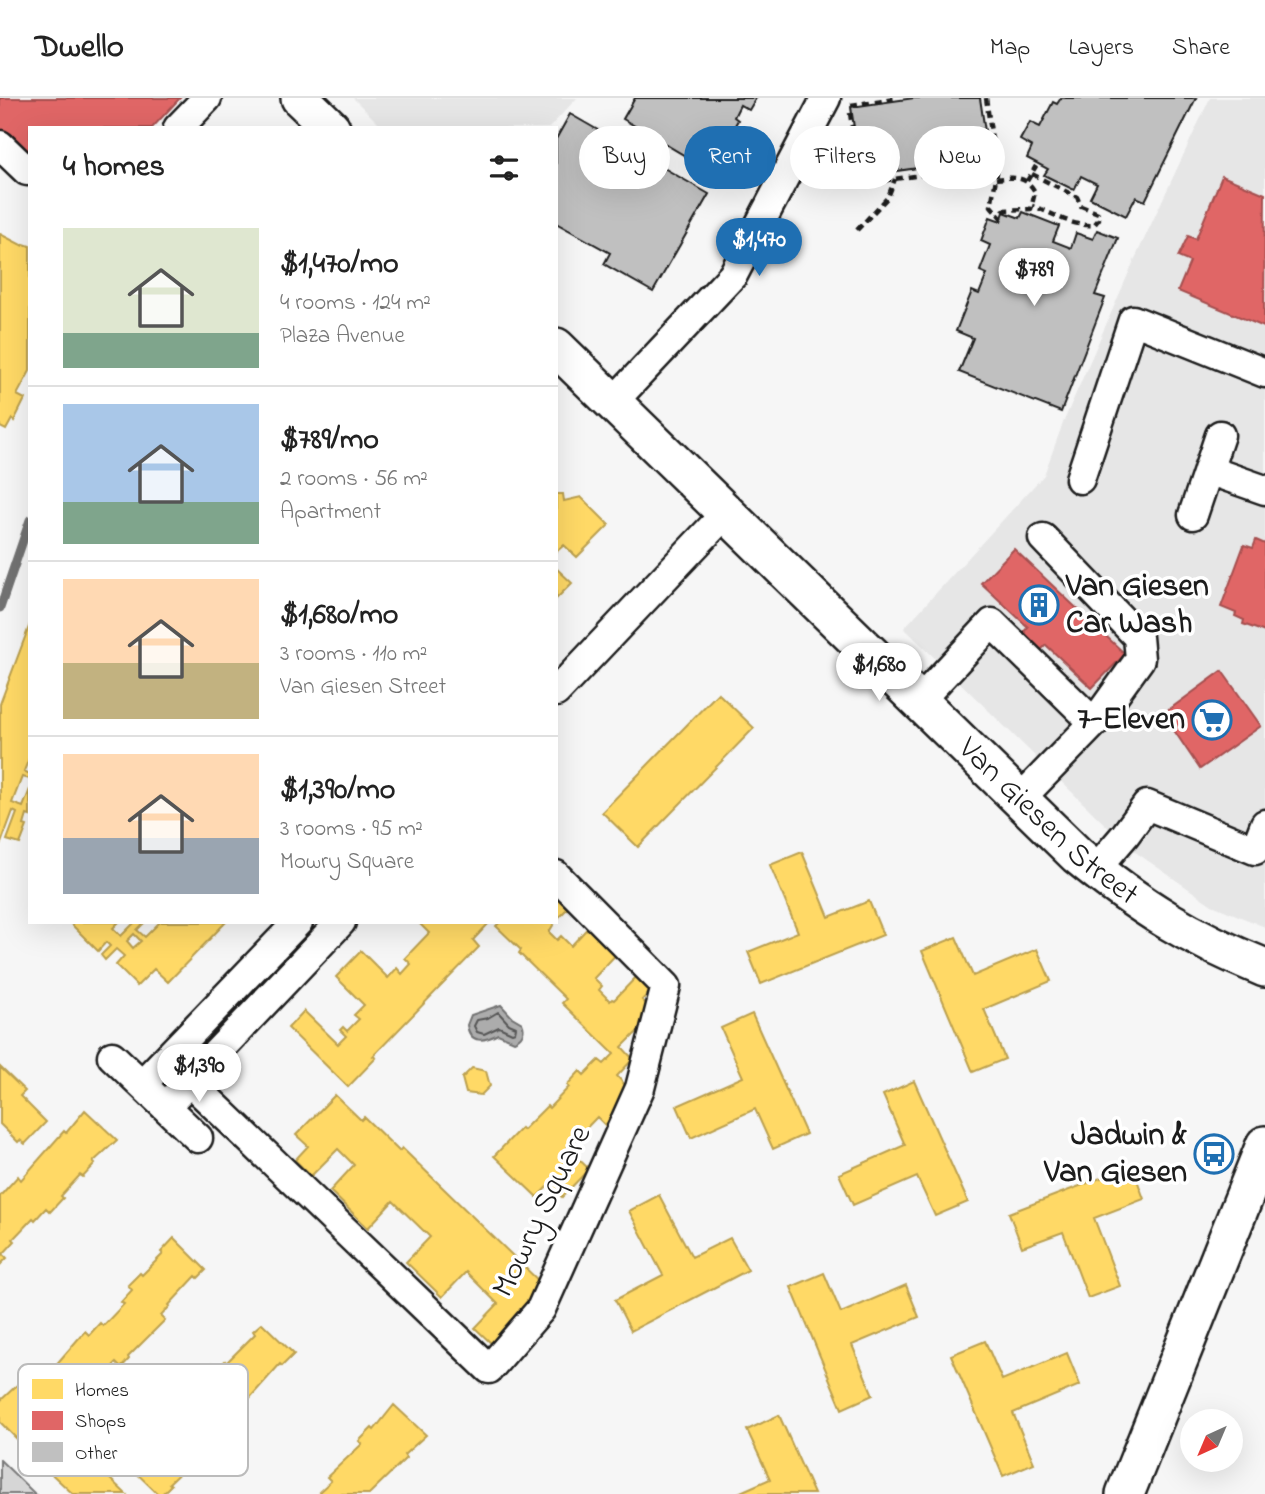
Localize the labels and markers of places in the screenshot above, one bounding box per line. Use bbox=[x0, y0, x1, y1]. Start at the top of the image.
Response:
pin: $1,470 bbox=[702, 218, 816, 278]
pin: $789 bbox=[993, 248, 1075, 308]
place label: Van Giesen Car Wash bbox=[1065, 564, 1209, 648]
building icon: Van Giesen Car Wash bbox=[1018, 584, 1060, 626]
pin: $1,680 bbox=[822, 644, 936, 703]
place label: 7-Eleven bbox=[1077, 697, 1185, 744]
supermarket icon: 7-Eleven bbox=[1191, 699, 1233, 741]
pin: $1,390 bbox=[142, 1044, 256, 1104]
place label: Jadwin & Van Giesen bbox=[1043, 1113, 1187, 1197]
bus stop icon: Jadwin & Van Giesen bbox=[1193, 1133, 1235, 1175]

